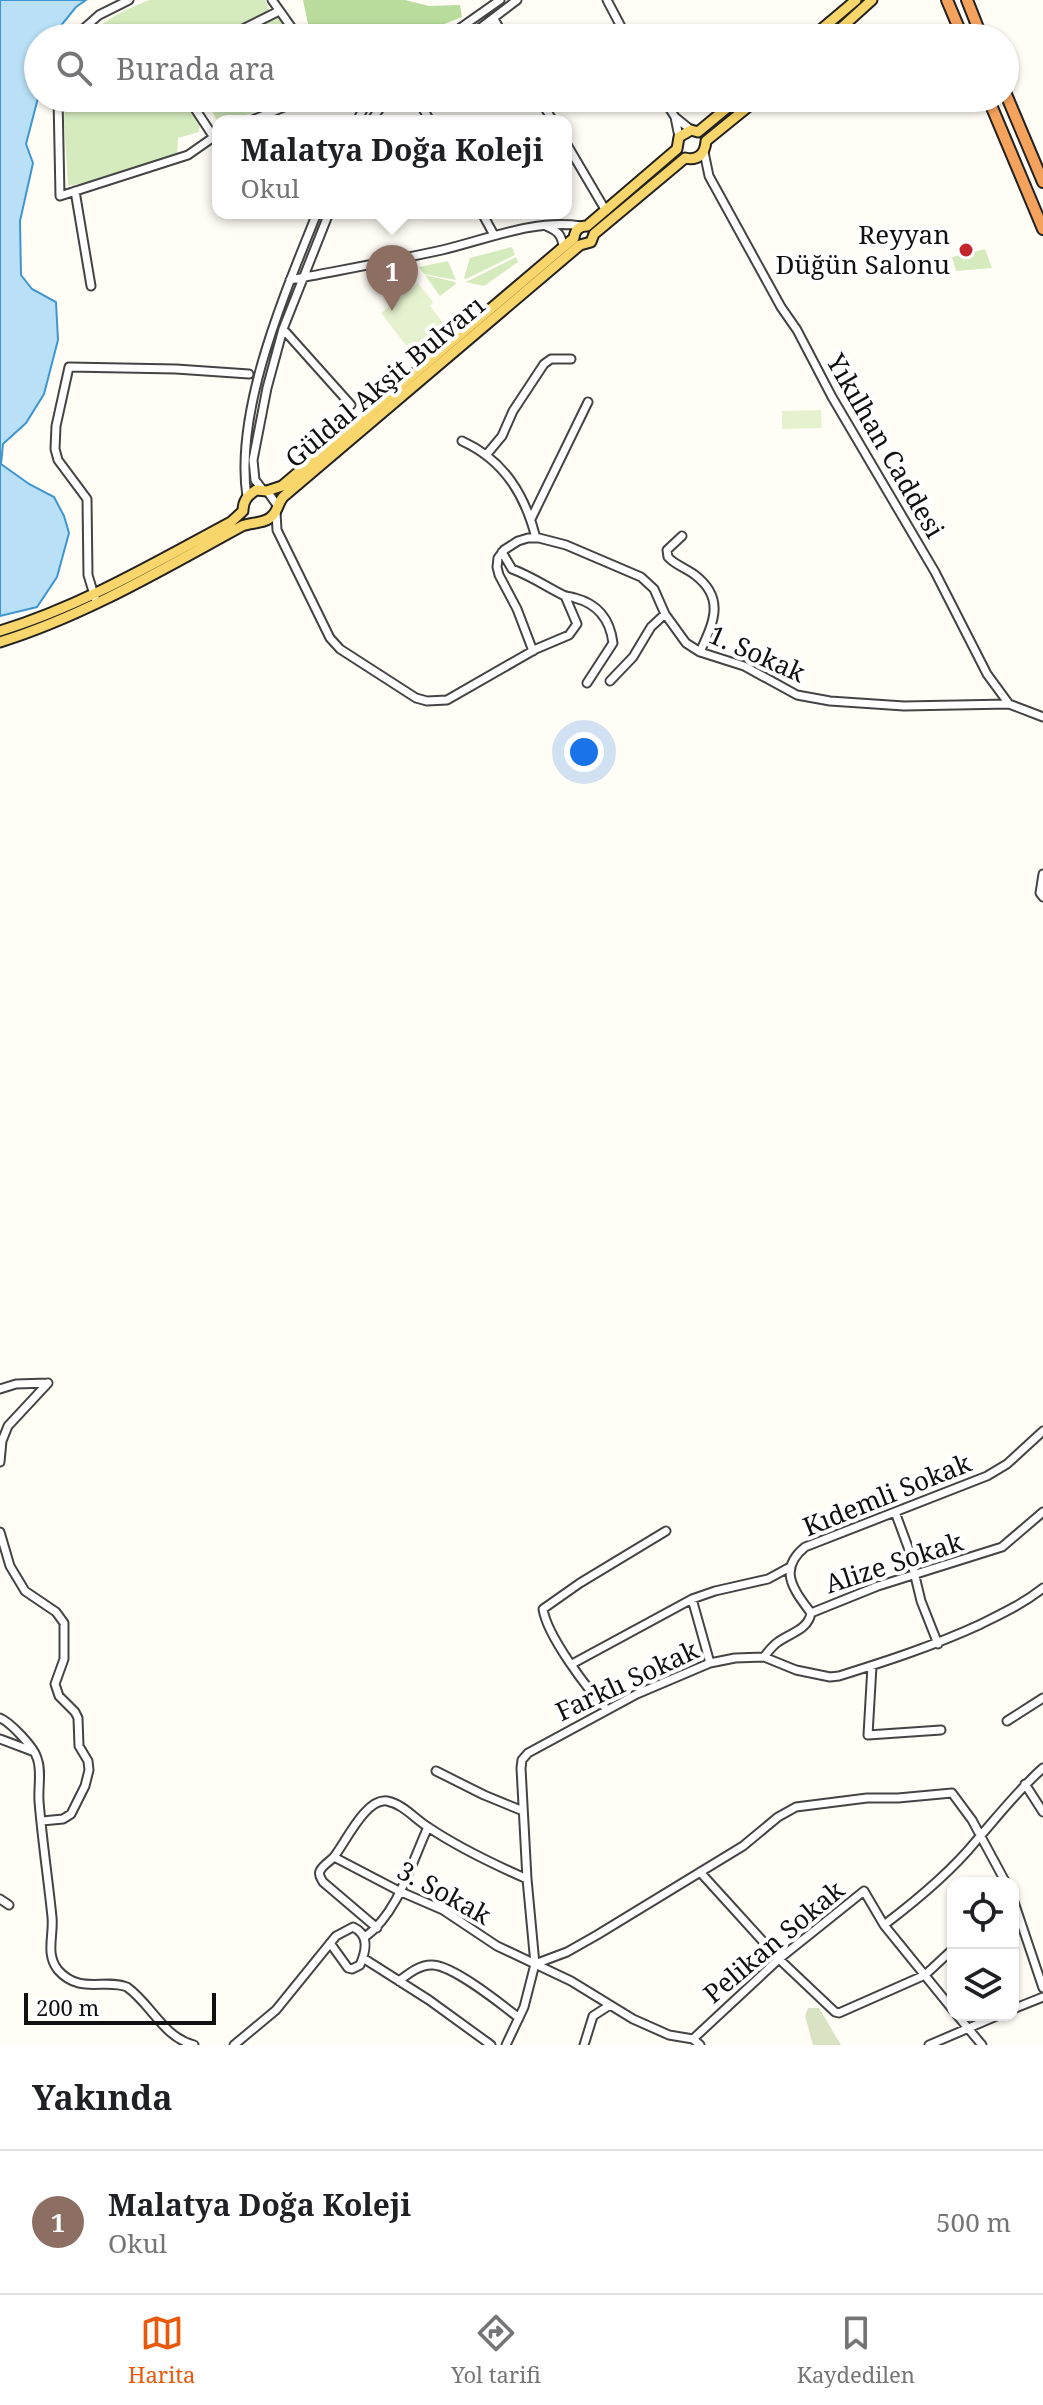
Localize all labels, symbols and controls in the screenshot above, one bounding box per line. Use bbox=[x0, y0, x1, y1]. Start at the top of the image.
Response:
search box bbox=[24, 24, 1019, 112]
icon: search bbox=[52, 46, 96, 90]
text: Burada ara bbox=[116, 48, 276, 89]
popup bbox=[212, 115, 572, 219]
text: Malatya Doğa Koleji bbox=[241, 129, 543, 170]
text: Okul bbox=[241, 170, 300, 206]
place label: Reyyan Düğün Salonu bbox=[775, 216, 950, 282]
marker: Reyyan Düğün Salonu bbox=[957, 241, 975, 259]
pin: 1 bbox=[366, 245, 418, 311]
street label: Güldal Akşit Bulvarı bbox=[277, 287, 492, 475]
street label: Yıkılhan Caddesi bbox=[818, 346, 953, 544]
street label: 1. Sokak bbox=[703, 616, 812, 691]
your location bbox=[564, 732, 604, 772]
street label: Kıdemli Sokak bbox=[797, 1444, 977, 1544]
street label: Alize Sokak bbox=[820, 1523, 968, 1601]
street label: Farklı Sokak bbox=[549, 1631, 705, 1729]
street label: 3. Sokak bbox=[391, 1852, 499, 1933]
street label: Pelikan Sokak bbox=[695, 1871, 852, 2011]
map controls bbox=[947, 1877, 1019, 2021]
button: locate bbox=[947, 1877, 1019, 1949]
button: layers bbox=[947, 1949, 1019, 2021]
scale bar bbox=[24, 1989, 216, 2025]
text: 200 m bbox=[36, 1992, 99, 2022]
text: Yakında bbox=[32, 2074, 173, 2120]
text: Malatya Doğa Koleji bbox=[108, 2184, 411, 2225]
text: 1 bbox=[51, 2204, 65, 2240]
text: 500 m bbox=[936, 2204, 1011, 2240]
text: Okul bbox=[108, 2225, 167, 2261]
tab: Harita bbox=[128, 2311, 195, 2389]
tab: Yol tarifi bbox=[451, 2311, 541, 2389]
tab: Kaydedilen bbox=[797, 2311, 915, 2389]

